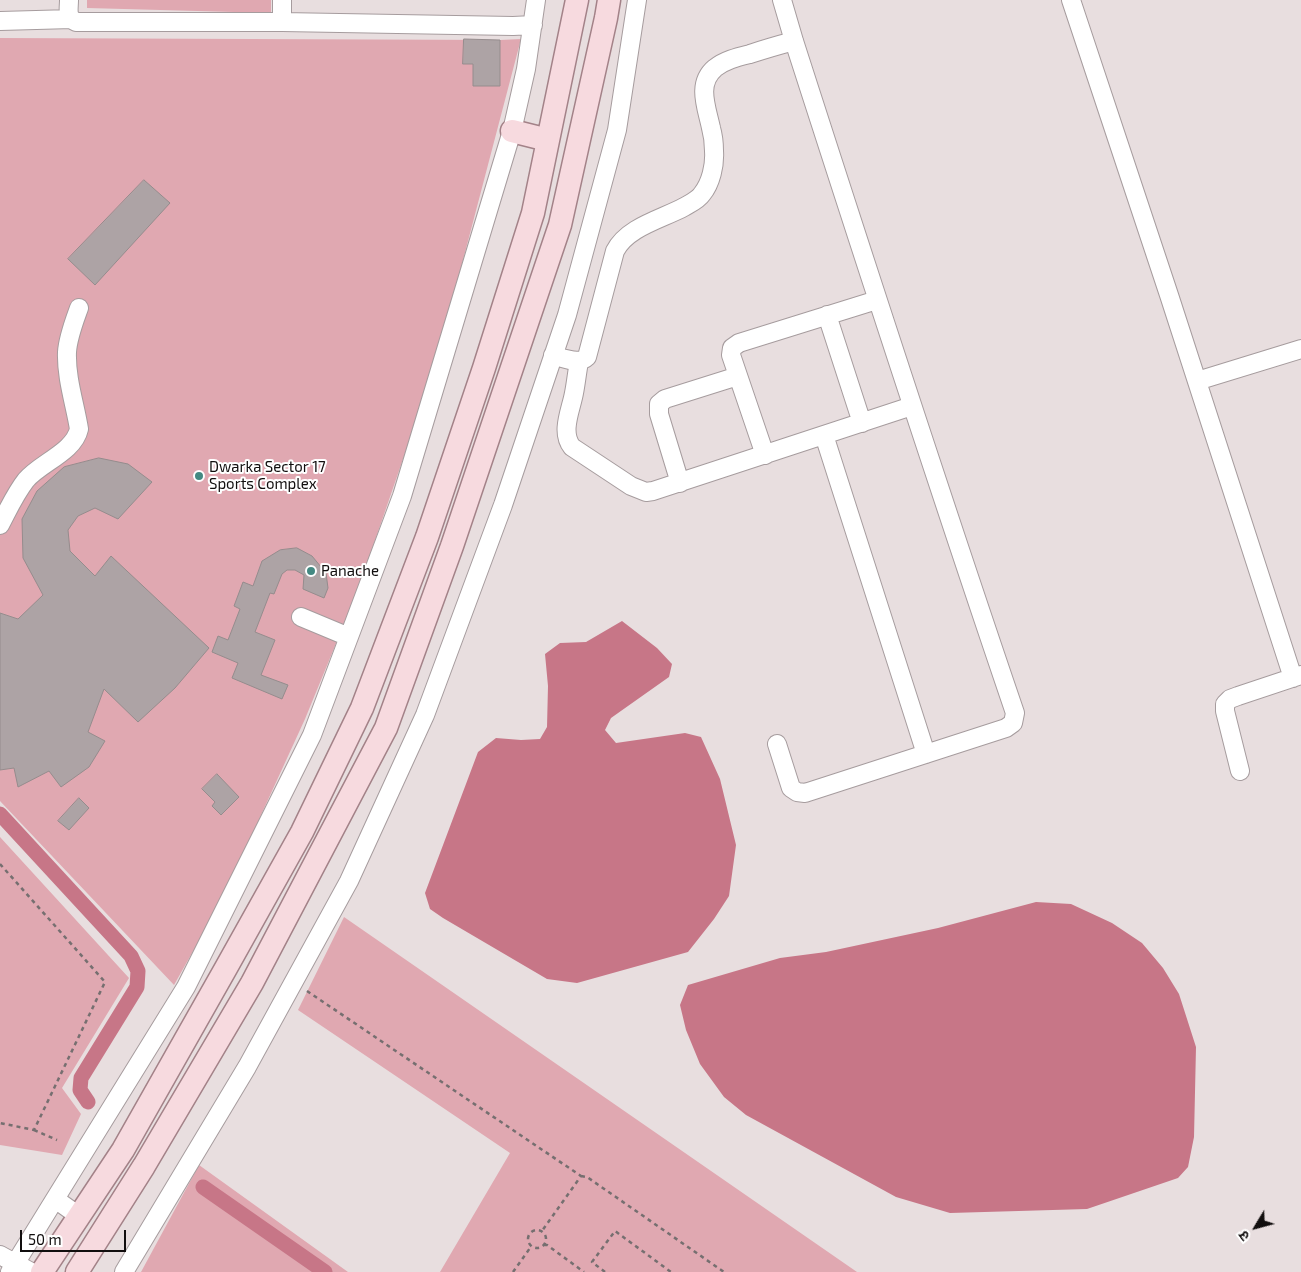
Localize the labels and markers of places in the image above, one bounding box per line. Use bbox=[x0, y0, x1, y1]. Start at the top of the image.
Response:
place label: Dwarka Sector 17 Sports Complex bbox=[209, 458, 326, 493]
marker: Dwarka Sector 17 Sports Complex bbox=[193, 470, 205, 482]
place label: Panache bbox=[321, 562, 379, 580]
marker: Panache bbox=[305, 565, 317, 577]

